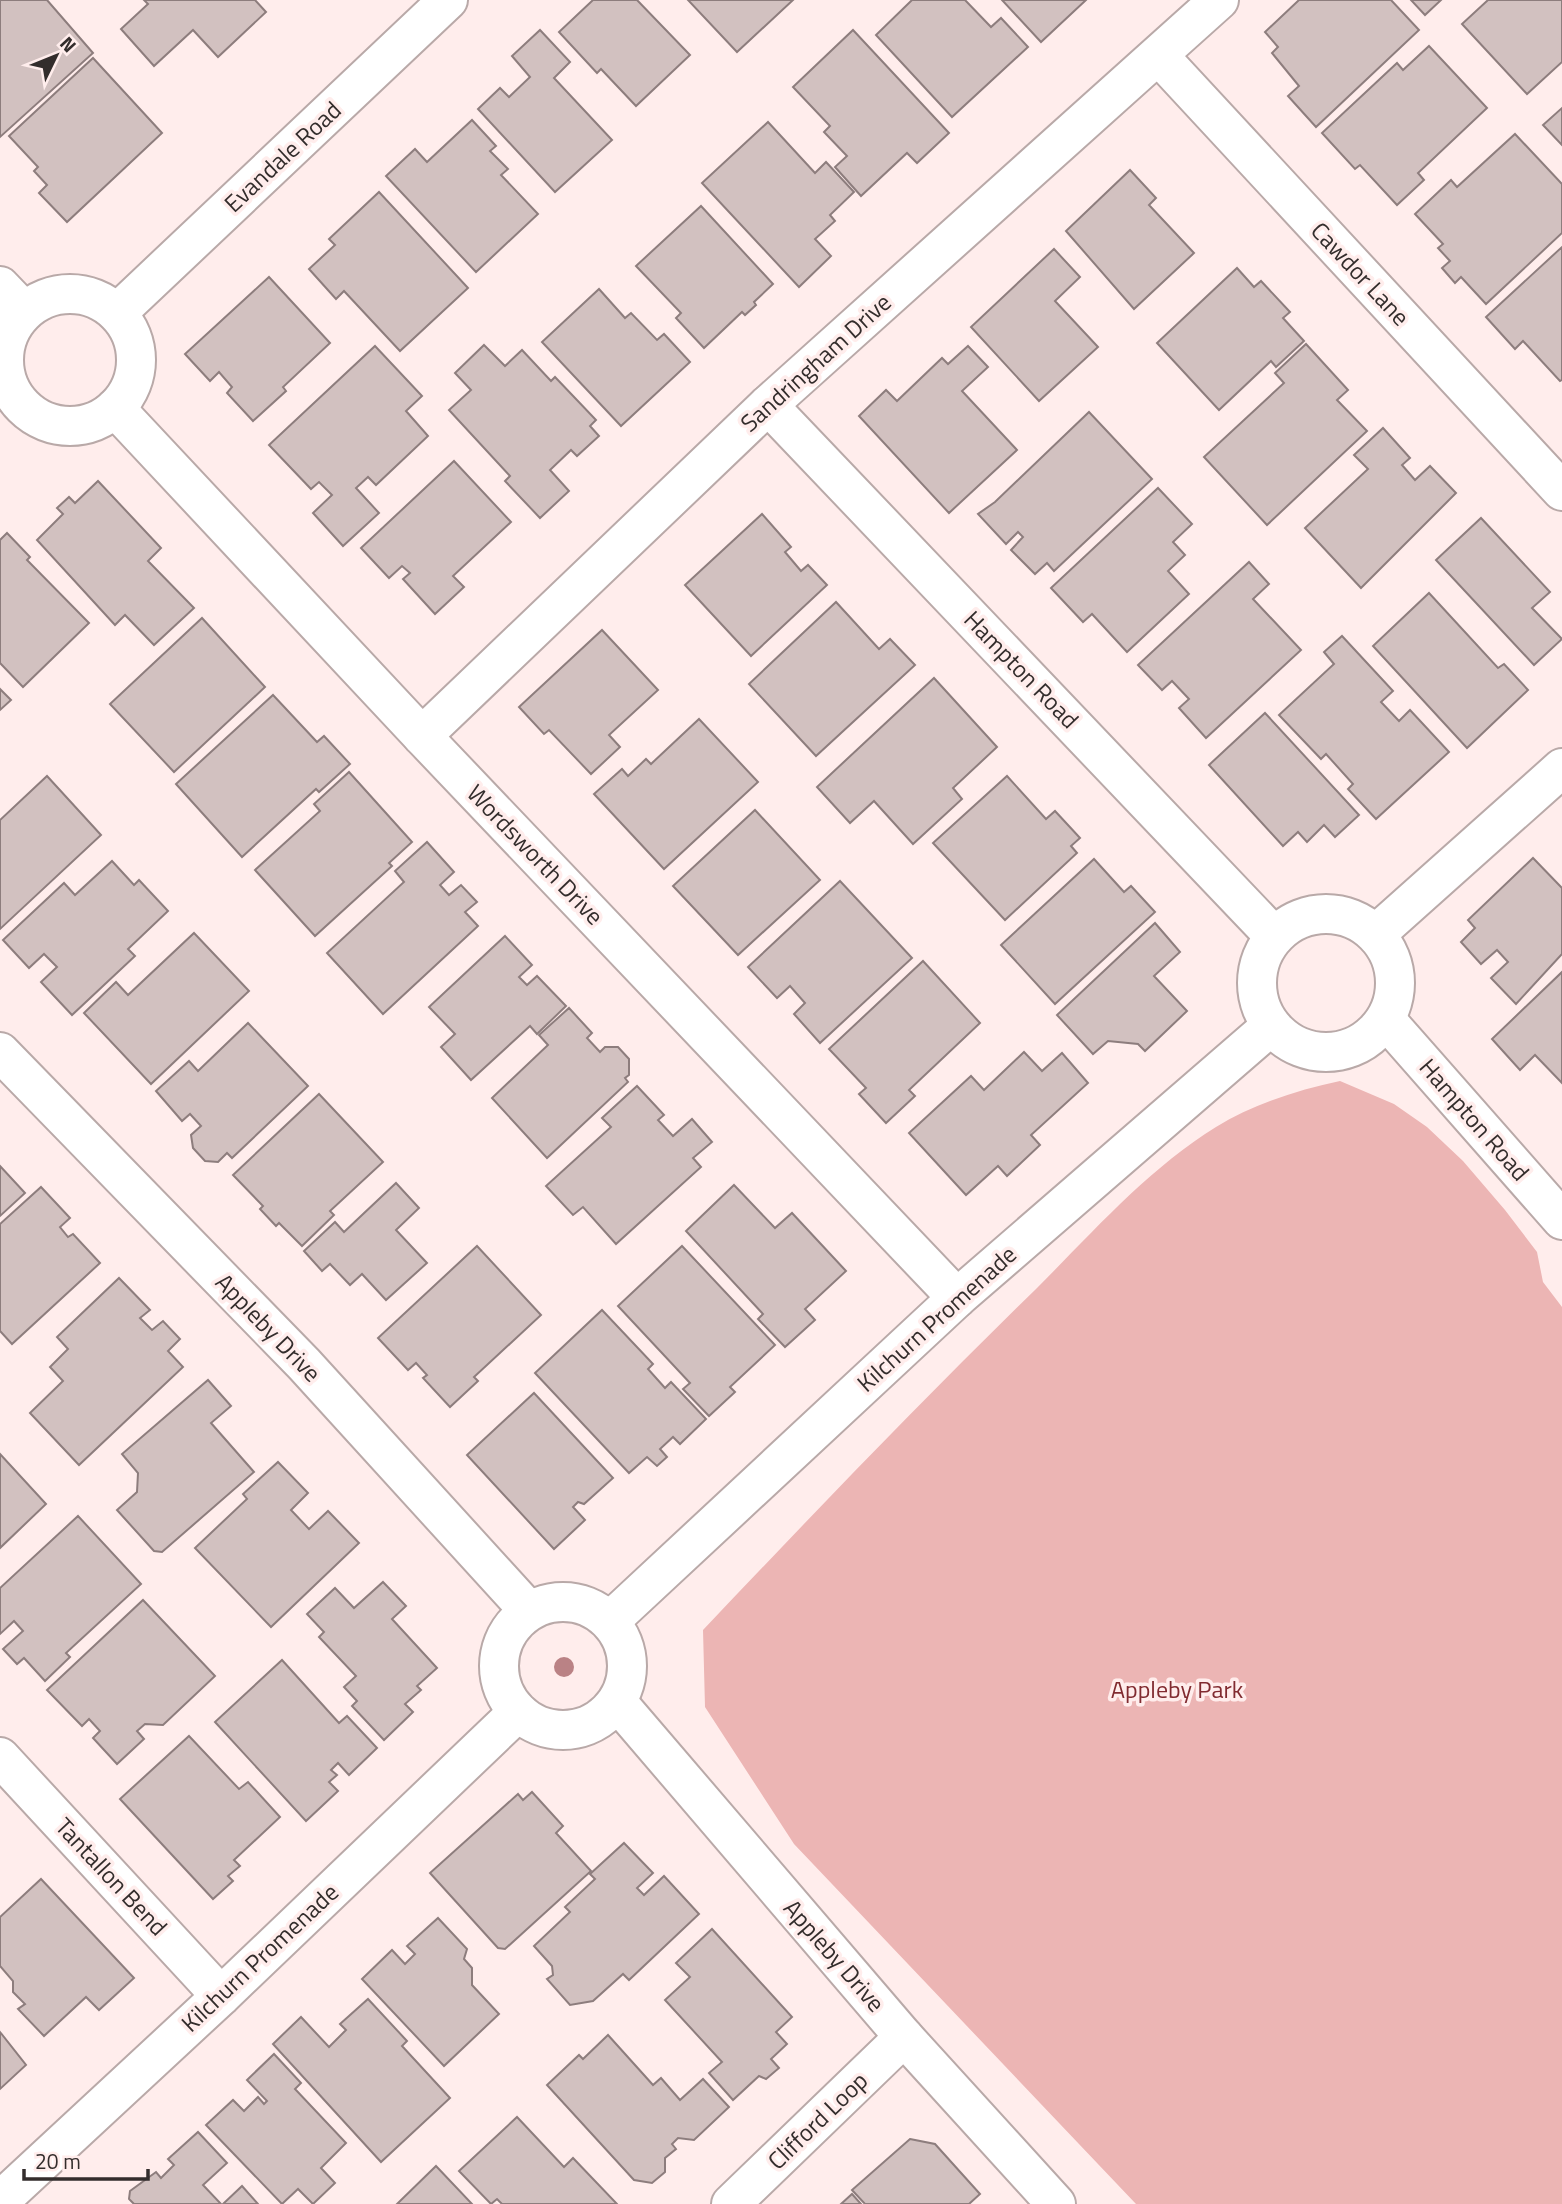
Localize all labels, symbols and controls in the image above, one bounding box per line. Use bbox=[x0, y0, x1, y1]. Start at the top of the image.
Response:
north arrow bbox=[21, 21, 91, 91]
text: N bbox=[54, 29, 84, 59]
street label: Evandale Road bbox=[216, 92, 349, 220]
street label: Cawdor Lane bbox=[1303, 213, 1418, 333]
street label: Sandringham Drive bbox=[732, 285, 899, 440]
street label: Hampton Road bbox=[956, 602, 1087, 737]
street label: Wordsworth Drive bbox=[459, 776, 612, 933]
street label: Hampton Road bbox=[1411, 1050, 1538, 1189]
street label: Kilchurn Promenade bbox=[849, 1237, 1024, 1400]
street label: Appleby Drive bbox=[207, 1265, 330, 1390]
park label: Appleby Park bbox=[1111, 1671, 1244, 1707]
street label: Tantallon Bend bbox=[47, 1809, 176, 1944]
street label: Kilchurn Promenade bbox=[172, 1875, 346, 2040]
street label: Appleby Drive bbox=[776, 1891, 894, 2020]
street label: Clifford Loop bbox=[759, 2063, 876, 2178]
scale bar bbox=[24, 2138, 149, 2182]
text: 20 m bbox=[35, 2145, 81, 2177]

